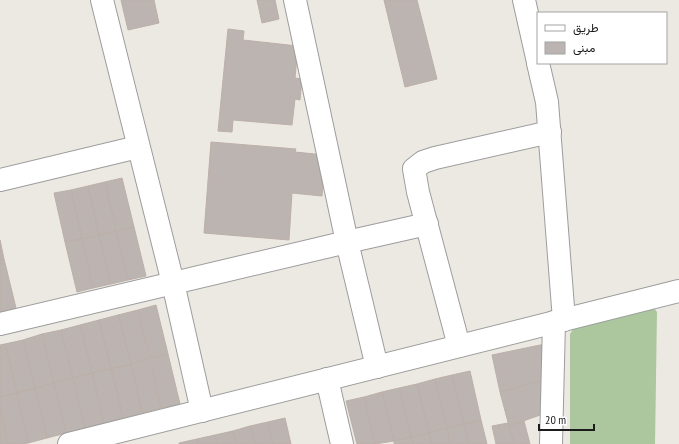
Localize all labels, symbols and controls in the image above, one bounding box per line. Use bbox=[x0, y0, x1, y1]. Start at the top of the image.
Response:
legend bbox=[537, 12, 667, 64]
text: طريق bbox=[573, 20, 599, 36]
text: مبنى bbox=[573, 40, 595, 56]
scale bar bbox=[539, 406, 594, 432]
text: 20 m bbox=[545, 412, 566, 427]

